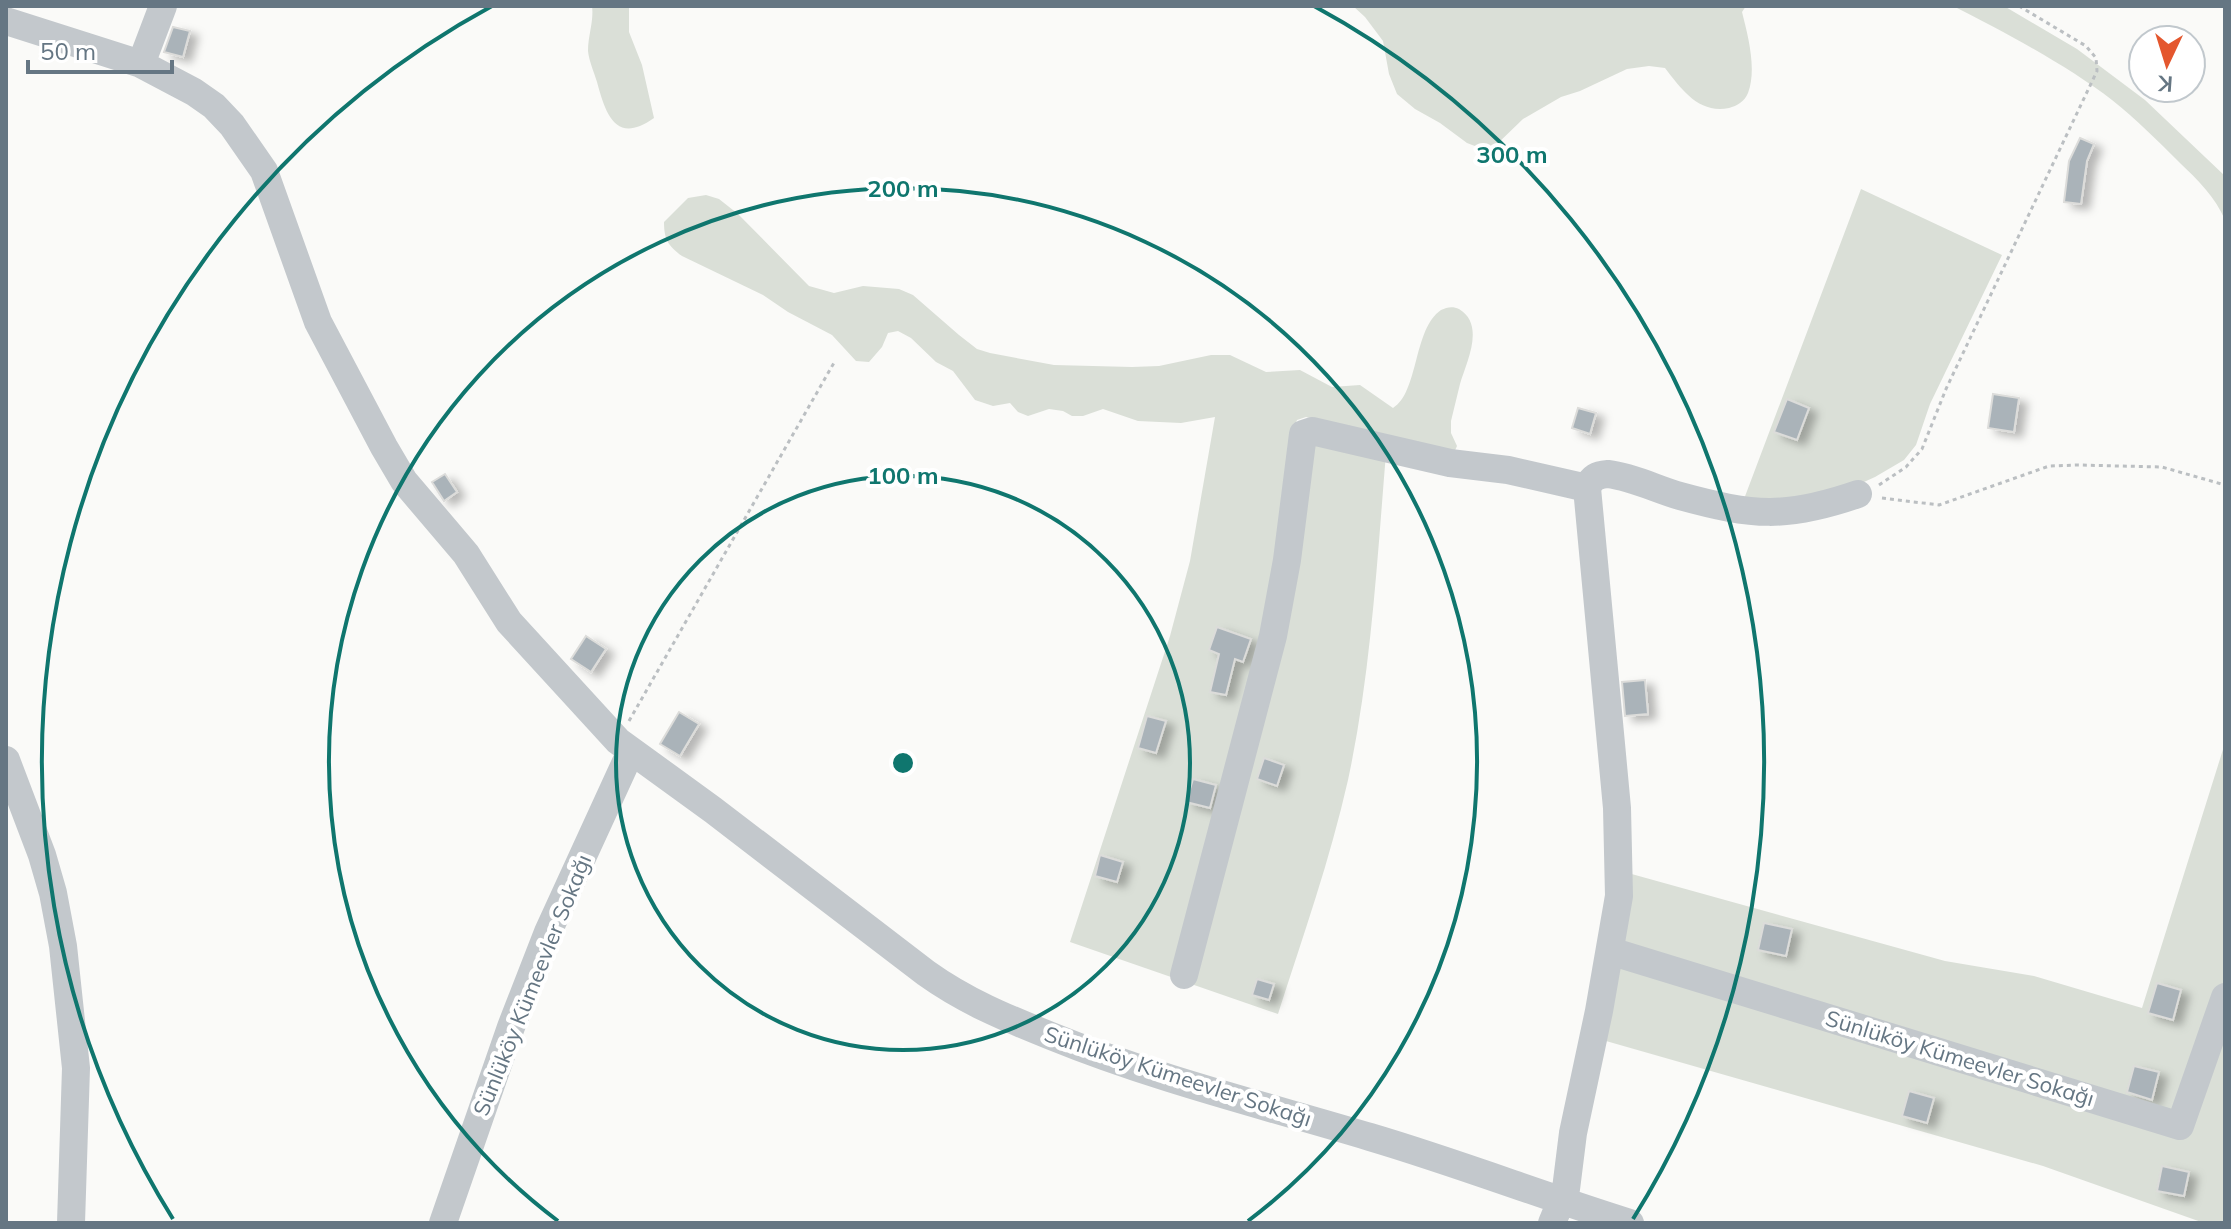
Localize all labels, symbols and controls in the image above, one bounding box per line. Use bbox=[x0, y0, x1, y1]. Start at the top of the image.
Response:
scale bar bbox=[28, 24, 172, 74]
north arrow bbox=[2127, 24, 2207, 104]
text: 50 m bbox=[40, 36, 96, 66]
text: K bbox=[2156, 69, 2174, 98]
text: 300 m bbox=[1476, 139, 1548, 169]
text: 200 m bbox=[867, 173, 939, 203]
text: 100 m bbox=[867, 460, 939, 490]
centre of rings bbox=[889, 749, 917, 777]
street label: Sünlüköy Kümeevler Sokağı bbox=[467, 850, 597, 1120]
street label: Sünlüköy Kümeevler Sokağı bbox=[1822, 1004, 2098, 1112]
street label: Sünlüköy Kümeevler Sokağı bbox=[1041, 1020, 1315, 1132]

